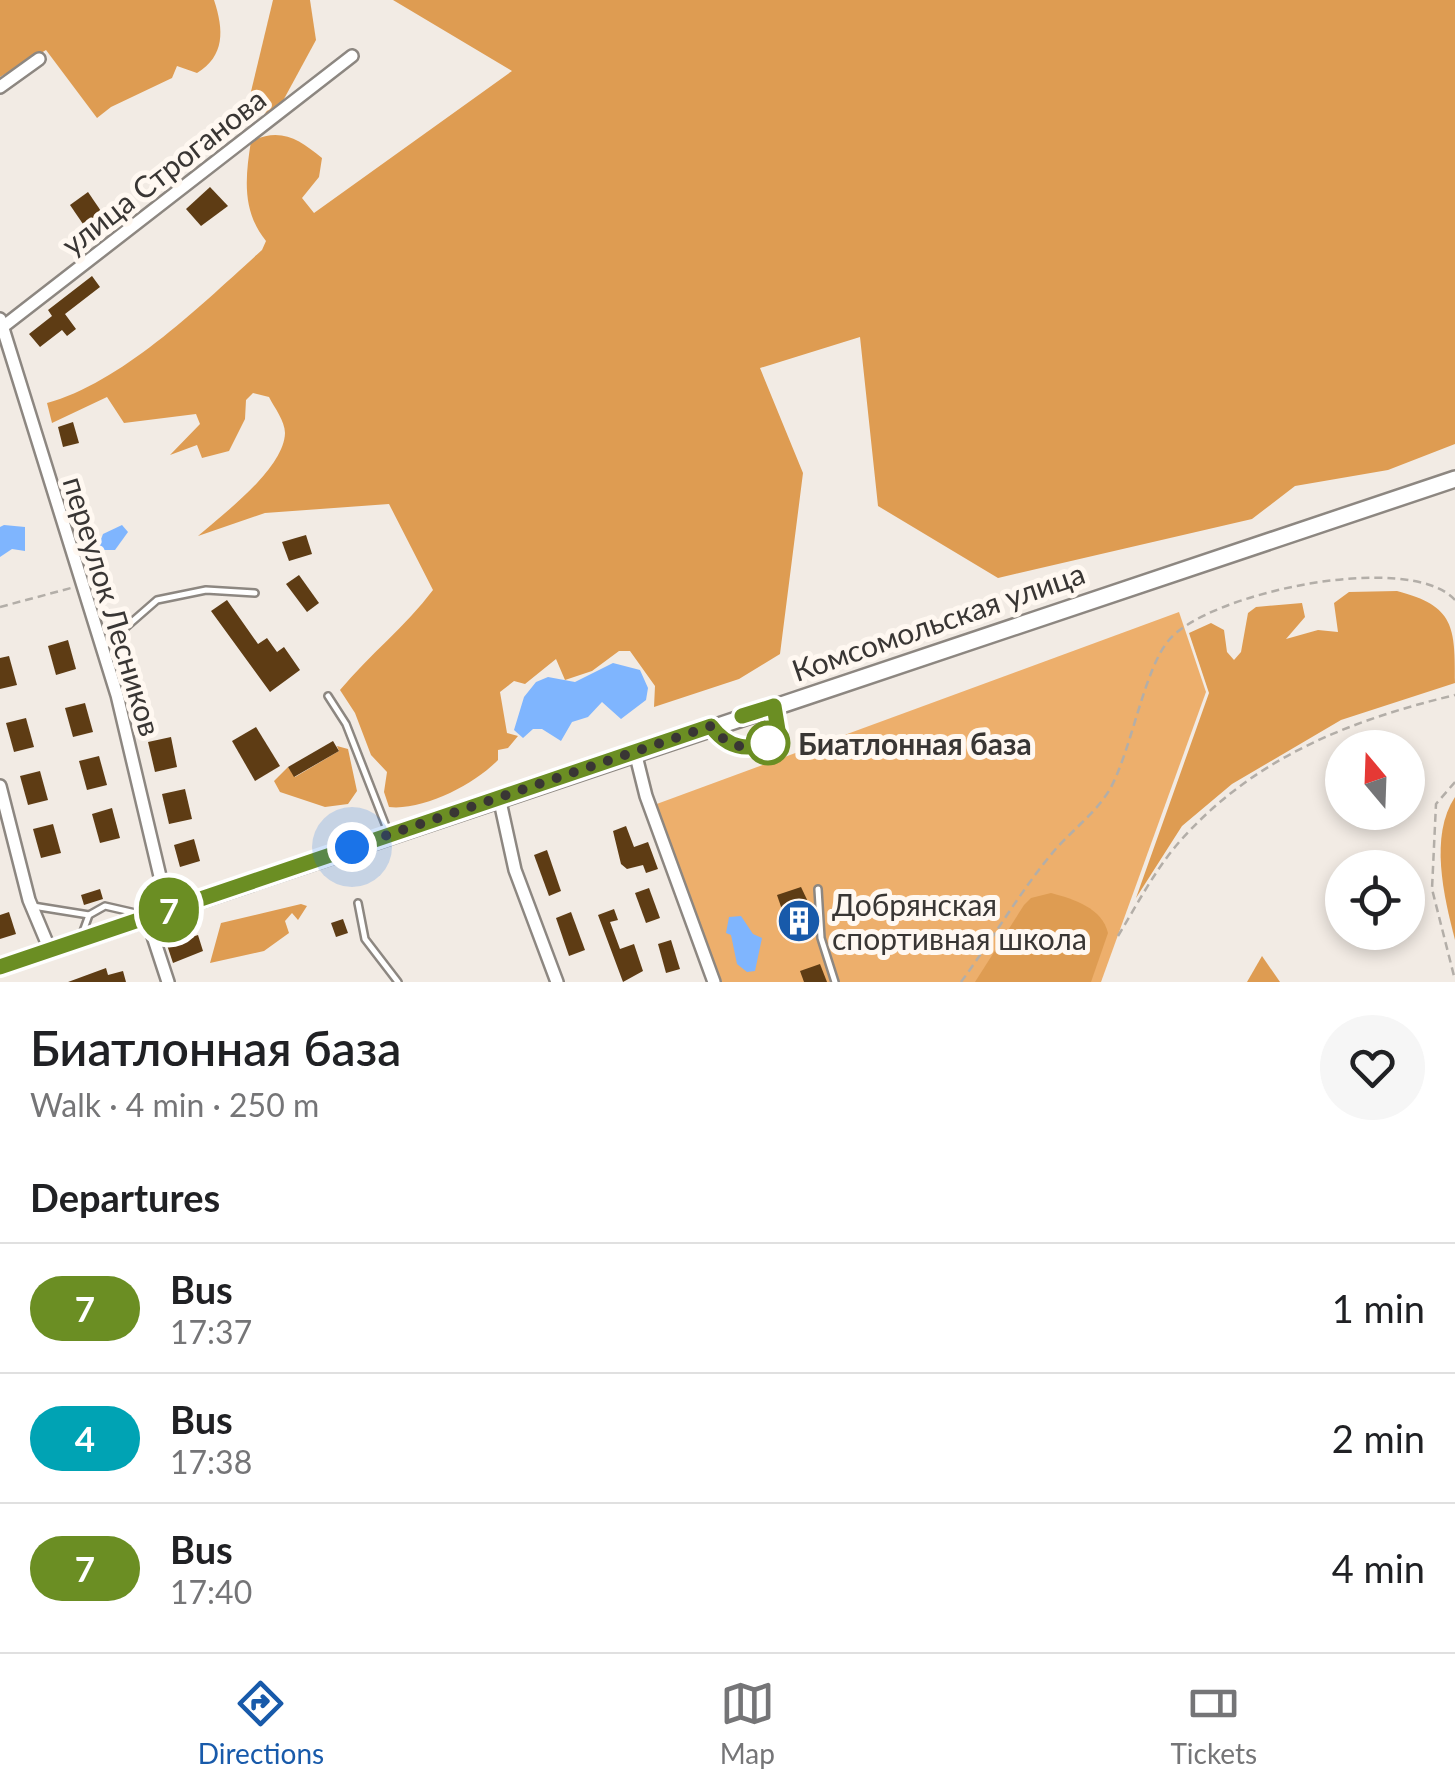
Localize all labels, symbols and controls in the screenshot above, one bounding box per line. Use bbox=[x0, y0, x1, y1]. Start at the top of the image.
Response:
street label: улица Строганова bbox=[54, 80, 272, 262]
street label: переулок Лесников bbox=[56, 472, 170, 740]
street label: Комсомольская улица bbox=[787, 554, 1089, 688]
marker: Биатлонная база bbox=[747, 722, 789, 764]
place label: Биатлонная база bbox=[798, 725, 1032, 761]
north arrow bbox=[1325, 730, 1425, 830]
map controls bbox=[1325, 730, 1425, 950]
your location bbox=[327, 822, 377, 872]
button: locate bbox=[1325, 850, 1425, 950]
line badge: 7 bbox=[136, 878, 202, 942]
place label: Добрянская спортивная школа bbox=[832, 886, 1087, 956]
text: 7 bbox=[159, 889, 179, 931]
building icon: Добрянская спортивная школа bbox=[776, 898, 822, 944]
button: heart bbox=[1320, 1015, 1425, 1120]
text: Биатлонная база bbox=[30, 1019, 401, 1076]
text: Walk · 4 min · 250 m bbox=[30, 1085, 319, 1124]
text: Departures bbox=[30, 1174, 220, 1220]
text: Bus bbox=[170, 1266, 233, 1312]
text: 1 min bbox=[1332, 1285, 1425, 1331]
text: 7 bbox=[75, 1287, 95, 1329]
text: 17:37 bbox=[170, 1312, 252, 1351]
text: Bus bbox=[170, 1396, 233, 1442]
text: 2 min bbox=[1332, 1415, 1425, 1461]
text: 4 bbox=[75, 1417, 95, 1459]
text: 17:38 bbox=[170, 1442, 252, 1481]
text: Bus bbox=[170, 1526, 233, 1572]
text: 4 min bbox=[1332, 1545, 1425, 1591]
text: 7 bbox=[75, 1547, 95, 1589]
text: 17:40 bbox=[170, 1572, 252, 1611]
tab: Directions bbox=[198, 1676, 324, 1770]
tab: Map bbox=[720, 1676, 775, 1770]
tab: Tickets bbox=[1170, 1676, 1257, 1770]

